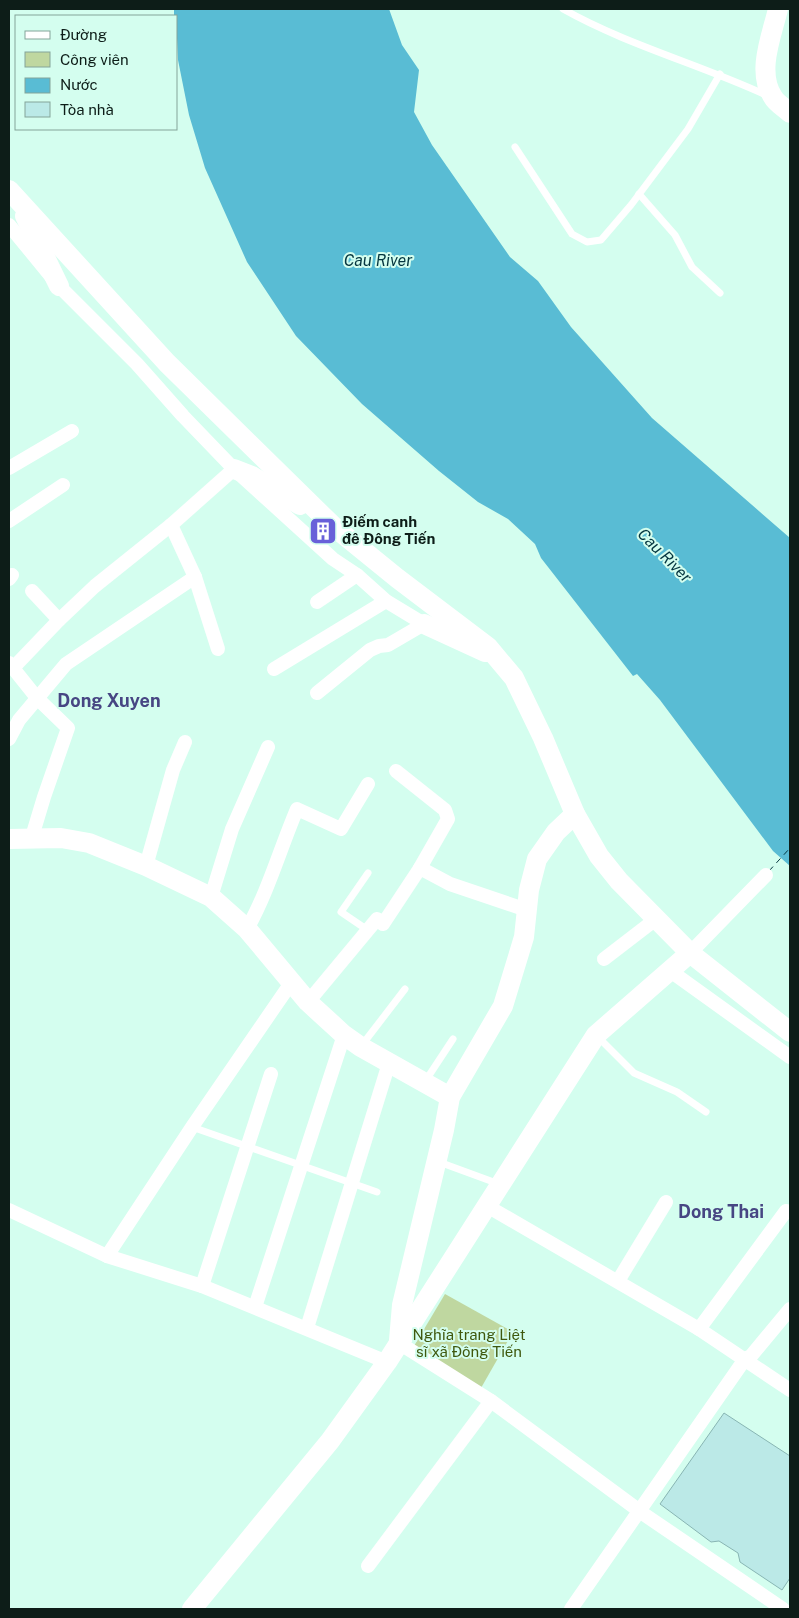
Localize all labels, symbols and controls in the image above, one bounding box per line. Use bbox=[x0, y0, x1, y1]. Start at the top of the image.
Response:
legend bbox=[15, 15, 178, 130]
text: Đường bbox=[60, 26, 107, 43]
text: Công viên bbox=[60, 51, 129, 68]
text: Nước bbox=[60, 76, 98, 93]
text: Tòa nhà bbox=[60, 101, 114, 118]
water label: Cau River bbox=[344, 251, 413, 270]
place label: Điếm canh đê Đông Tiến bbox=[342, 513, 435, 547]
building icon: Điếm canh đê Đông Tiến bbox=[308, 516, 338, 546]
water label: Cau River bbox=[634, 524, 696, 587]
district label: Dong Xuyen bbox=[57, 690, 161, 711]
district label: Dong Thai bbox=[678, 1201, 764, 1222]
park label: Nghĩa trang Liệt sĩ xã Đông Tiến bbox=[412, 1326, 526, 1360]

